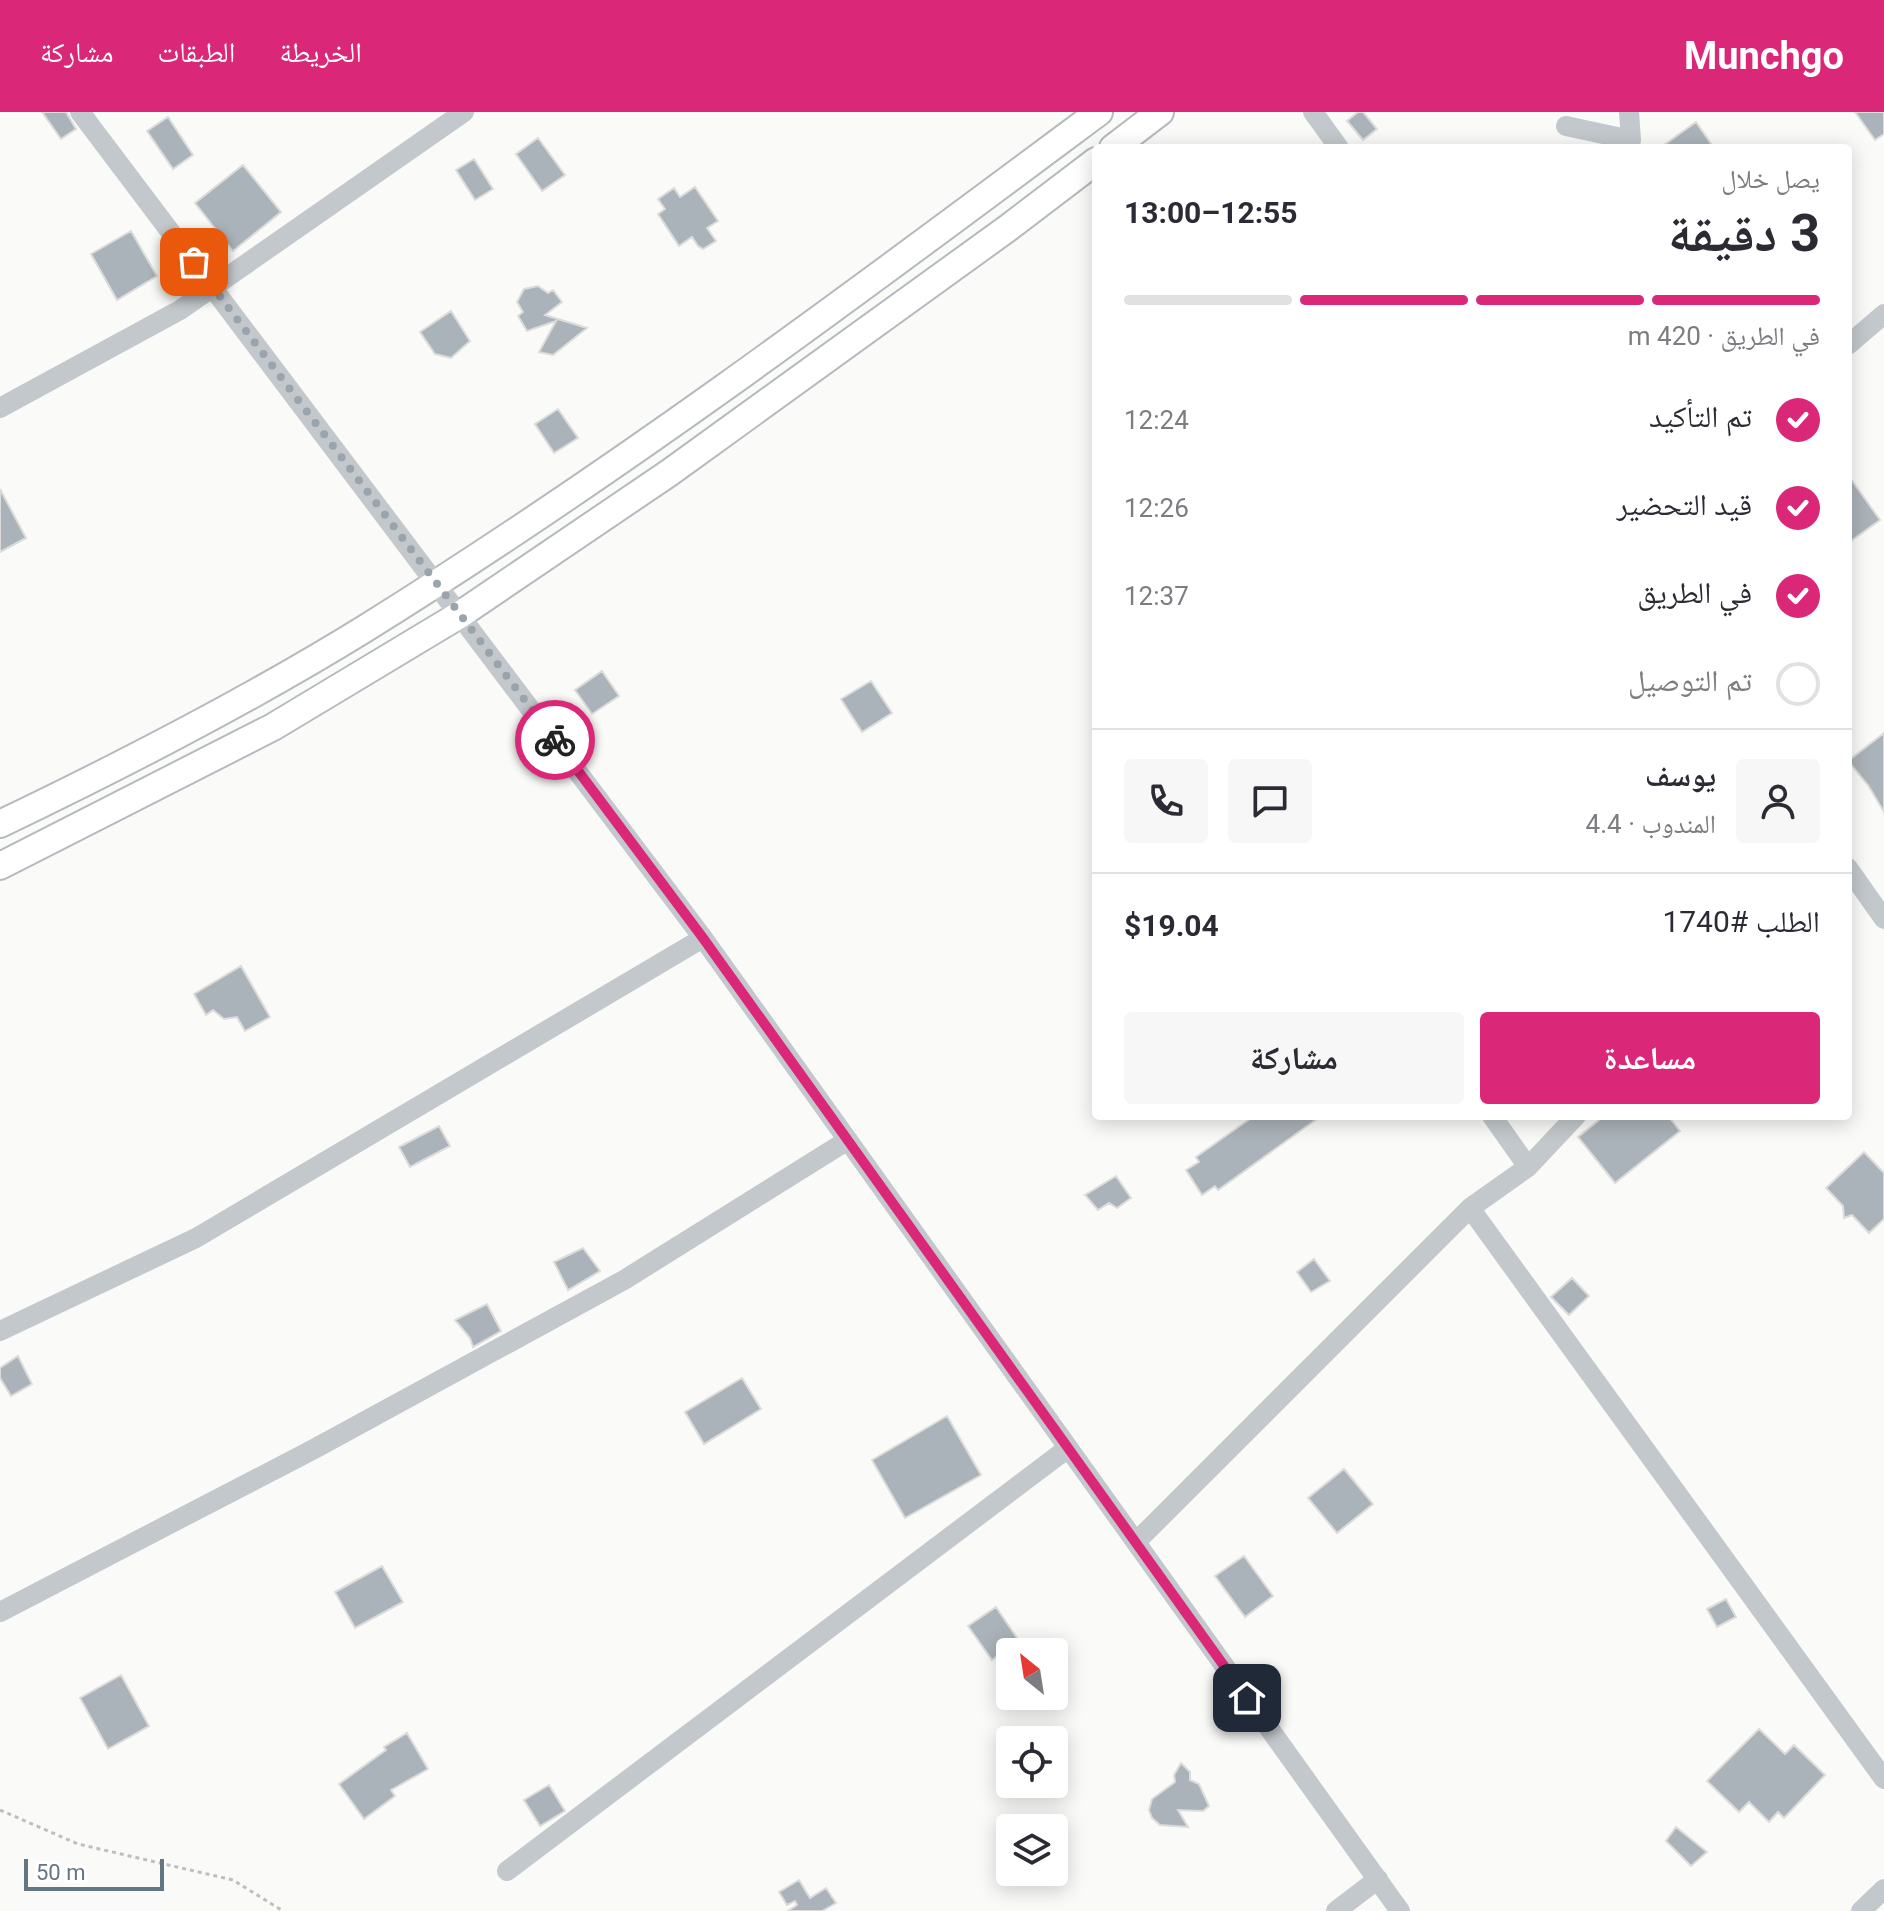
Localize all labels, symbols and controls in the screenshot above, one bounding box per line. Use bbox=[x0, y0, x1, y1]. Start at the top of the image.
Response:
text: Munchgo bbox=[1684, 34, 1844, 78]
text: مشاركة bbox=[40, 36, 114, 69]
text: الطبقات bbox=[158, 36, 235, 69]
text: الخريطة bbox=[279, 36, 362, 69]
text: يصل خلال bbox=[1721, 164, 1820, 194]
text: 12:55–13:00 bbox=[1124, 195, 1298, 230]
text: 3 دقيقة bbox=[1668, 203, 1820, 264]
pin bbox=[160, 228, 228, 296]
icon: bag bbox=[172, 240, 216, 284]
text: في الطريق · 420 m bbox=[1628, 321, 1820, 351]
icon: check bbox=[1776, 398, 1820, 442]
text: تم التأكيد bbox=[1649, 399, 1752, 434]
text: 12:24 bbox=[1124, 405, 1189, 435]
icon: check bbox=[1776, 486, 1820, 530]
text: قيد التحضير bbox=[1616, 487, 1752, 522]
text: 12:26 bbox=[1124, 493, 1189, 523]
icon: check bbox=[1776, 574, 1820, 618]
text: في الطريق bbox=[1637, 575, 1752, 610]
text: 12:37 bbox=[1124, 581, 1189, 611]
text: تم التوصيل bbox=[1628, 663, 1752, 698]
courier bbox=[515, 700, 595, 780]
icon: bike bbox=[533, 718, 577, 762]
text: يوسف bbox=[1645, 758, 1716, 793]
button: phone bbox=[1124, 759, 1208, 843]
button: chat bbox=[1228, 759, 1312, 843]
button: person bbox=[1736, 759, 1820, 843]
text: المندوب · 4.4 bbox=[1586, 809, 1716, 839]
text: الطلب #1740 bbox=[1662, 904, 1820, 939]
text: $19.04 bbox=[1124, 908, 1219, 943]
button: مشاركة bbox=[1124, 1012, 1464, 1104]
button: مساعدة bbox=[1480, 1012, 1820, 1104]
north arrow bbox=[996, 1638, 1068, 1710]
map controls bbox=[996, 1638, 1068, 1886]
pin bbox=[1213, 1664, 1281, 1732]
icon: home bbox=[1225, 1676, 1269, 1720]
button: locate bbox=[996, 1726, 1068, 1798]
button: layers bbox=[996, 1814, 1068, 1886]
scale bar bbox=[24, 1855, 164, 1891]
text: 50 m bbox=[36, 1860, 85, 1885]

